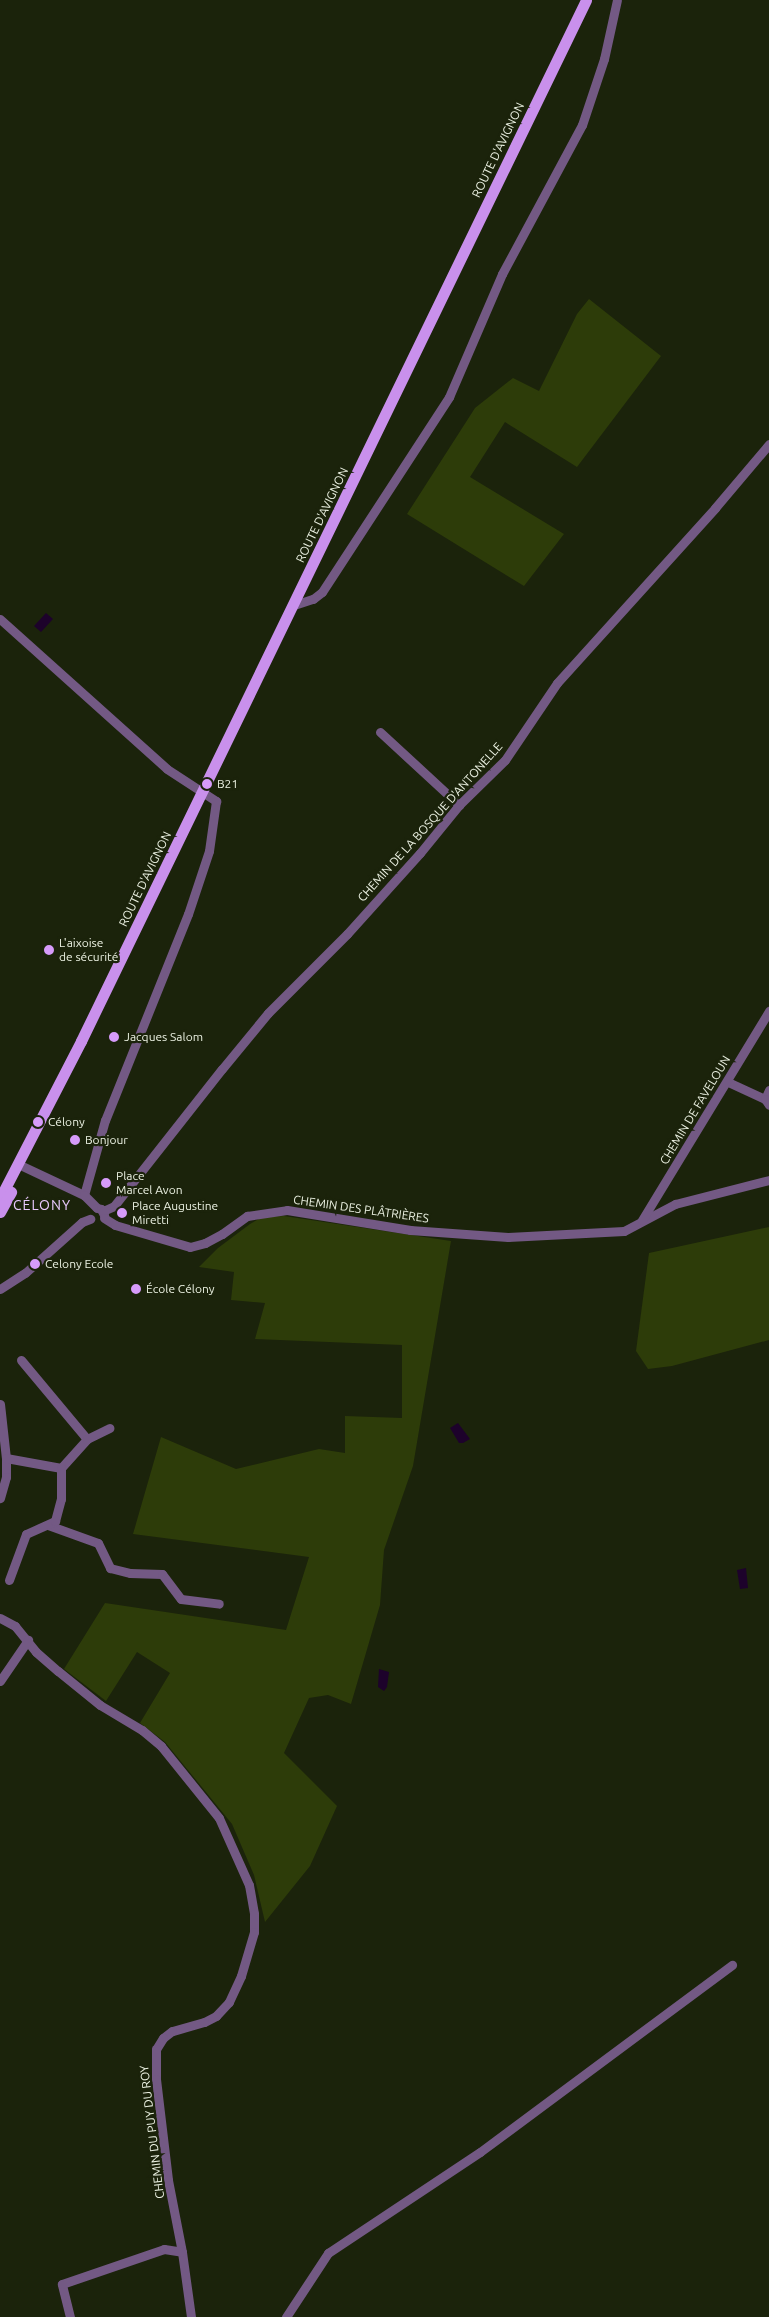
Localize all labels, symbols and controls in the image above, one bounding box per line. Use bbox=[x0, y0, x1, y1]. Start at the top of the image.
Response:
street label: ROUTE D'AVIGNON bbox=[469, 100, 527, 200]
street label: ROUTE D'AVIGNON bbox=[293, 465, 351, 565]
street label: CHEMIN DE LA BOSQUE D'ANTONELLE bbox=[355, 739, 505, 905]
place label: B21 bbox=[217, 777, 238, 791]
marker: B21 bbox=[201, 778, 213, 790]
street label: ROUTE D'AVIGNON bbox=[116, 829, 174, 929]
place label: L'aixoise de sécurité bbox=[59, 936, 118, 964]
marker: L'aixoise de sécurité bbox=[43, 944, 55, 956]
place label: Jacques Salom bbox=[124, 1030, 203, 1044]
marker: Jacques Salom bbox=[108, 1031, 120, 1043]
street label: CHEMIN DE FAVELOUN bbox=[657, 1053, 733, 1167]
place label: Célony bbox=[48, 1115, 85, 1129]
marker: Célony bbox=[32, 1116, 44, 1128]
place label: Bonjour bbox=[85, 1133, 128, 1147]
marker: Bonjour bbox=[69, 1134, 81, 1146]
place label: Place Marcel Avon bbox=[116, 1169, 183, 1197]
marker: Place Marcel Avon bbox=[100, 1177, 112, 1189]
street label: CHEMIN DES PLÂTRIÈRES bbox=[292, 1192, 430, 1226]
district label: CÉLONY bbox=[12, 1197, 72, 1213]
place label: Place Augustine Miretti bbox=[132, 1199, 218, 1227]
marker: Place Augustine Miretti bbox=[116, 1207, 128, 1219]
place label: Celony Ecole bbox=[45, 1257, 113, 1271]
marker: Celony Ecole bbox=[29, 1258, 41, 1270]
place label: École Célony bbox=[146, 1282, 214, 1296]
marker: École Célony bbox=[130, 1283, 142, 1295]
street label: CHEMIN DU PUY DU ROY bbox=[137, 2064, 167, 2200]

